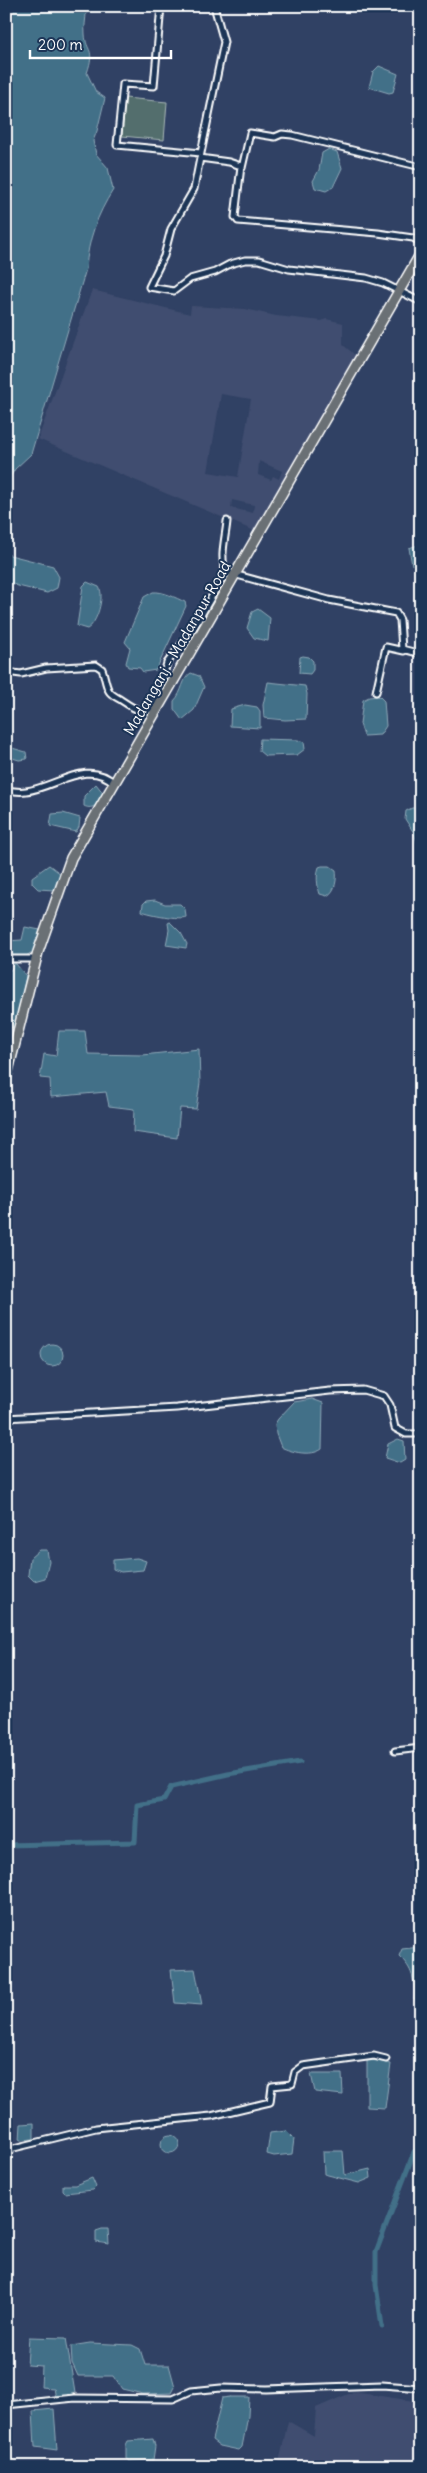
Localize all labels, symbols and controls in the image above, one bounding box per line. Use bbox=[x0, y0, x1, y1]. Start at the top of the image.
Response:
scale bar bbox=[30, 28, 171, 60]
text: 200 m bbox=[38, 35, 83, 54]
street label: Madanganj - Madanpur Road bbox=[119, 557, 235, 738]

